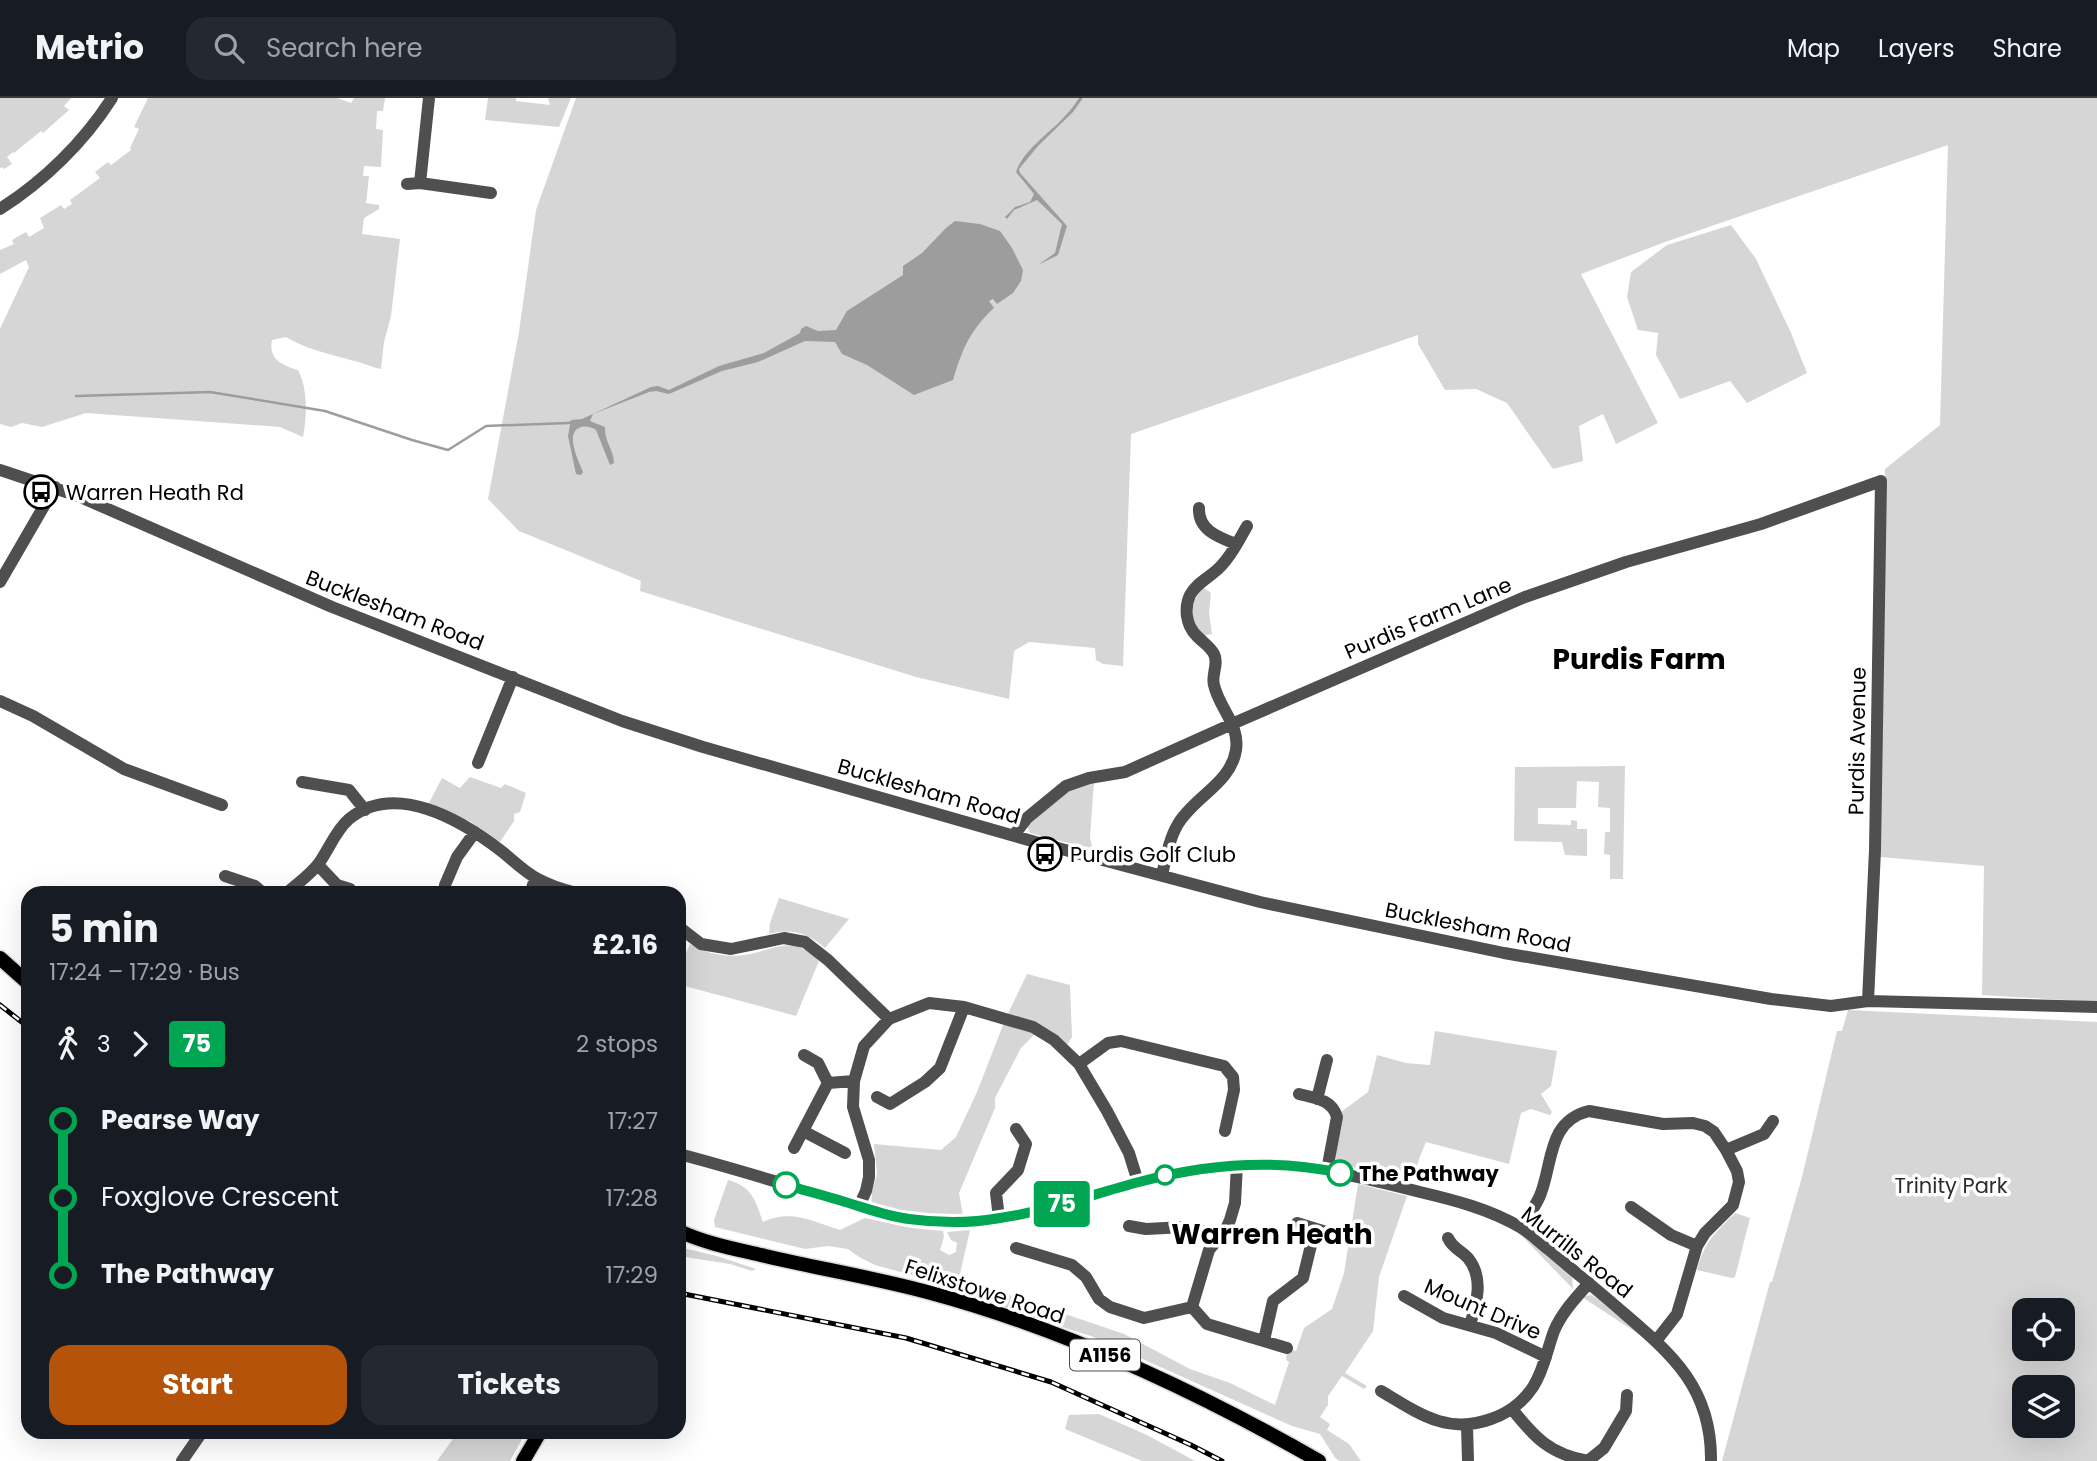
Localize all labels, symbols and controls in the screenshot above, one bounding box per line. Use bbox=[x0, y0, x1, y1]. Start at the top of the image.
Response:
search box bbox=[186, 17, 676, 80]
text: Metrio bbox=[35, 24, 144, 71]
icon: search bbox=[210, 29, 248, 67]
text: Search here bbox=[266, 30, 423, 66]
text: Map bbox=[1787, 32, 1840, 65]
text: Layers bbox=[1878, 32, 1954, 65]
text: Share bbox=[1992, 32, 2062, 65]
bus stop icon: Warren Heath Rd bbox=[22, 473, 60, 511]
place label: Warren Heath Rd bbox=[66, 478, 244, 507]
street label: Bucklesham Road bbox=[302, 563, 488, 657]
street label: Purdis Farm Lane bbox=[1340, 570, 1516, 666]
district label: Purdis Farm bbox=[1552, 640, 1726, 679]
street label: Purdis Avenue bbox=[1841, 667, 1873, 815]
street label: Bucklesham Road bbox=[834, 751, 1024, 831]
bus stop icon: Purdis Golf Club bbox=[1026, 835, 1064, 873]
place label: Purdis Golf Club bbox=[1070, 840, 1236, 869]
street label: Bucklesham Road bbox=[1383, 895, 1573, 959]
text: 5 min bbox=[49, 902, 159, 955]
text: £2.16 bbox=[592, 927, 658, 963]
text: 17:24 – 17:29 · Bus bbox=[49, 956, 240, 988]
icon: walk bbox=[49, 1025, 87, 1063]
icon: forward bbox=[121, 1025, 159, 1063]
text: 75 bbox=[183, 1027, 211, 1060]
text: 3 bbox=[97, 1028, 111, 1060]
text: 2 stops bbox=[576, 1028, 658, 1060]
text: Pearse Way bbox=[101, 1102, 260, 1138]
text: 17:27 bbox=[607, 1105, 658, 1137]
place label: The Pathway bbox=[1359, 1159, 1499, 1188]
marker: The Pathway bbox=[1327, 1160, 1353, 1186]
unlabelled marker bbox=[1155, 1165, 1175, 1185]
park label: Trinity Park bbox=[1894, 1171, 2008, 1200]
unlabelled marker bbox=[773, 1172, 799, 1198]
text: Foxglove Crescent bbox=[101, 1179, 339, 1215]
line badge: 75 bbox=[1030, 1181, 1094, 1227]
text: 17:28 bbox=[605, 1182, 658, 1214]
text: 75 bbox=[1048, 1187, 1076, 1220]
street label: Murrills Road bbox=[1515, 1199, 1639, 1305]
district label: Warren Heath bbox=[1171, 1215, 1373, 1254]
street label: Felixstowe Road bbox=[901, 1251, 1069, 1331]
text: The Pathway bbox=[101, 1256, 274, 1292]
text: 17:29 bbox=[605, 1259, 658, 1291]
street label: Mount Drive bbox=[1420, 1271, 1546, 1347]
map controls bbox=[2012, 1298, 2075, 1438]
button: locate bbox=[2012, 1298, 2075, 1361]
road number: A1156 bbox=[1070, 1340, 1140, 1371]
button: Start bbox=[49, 1345, 347, 1425]
button: Tickets bbox=[361, 1345, 658, 1425]
button: layers bbox=[2012, 1375, 2075, 1438]

